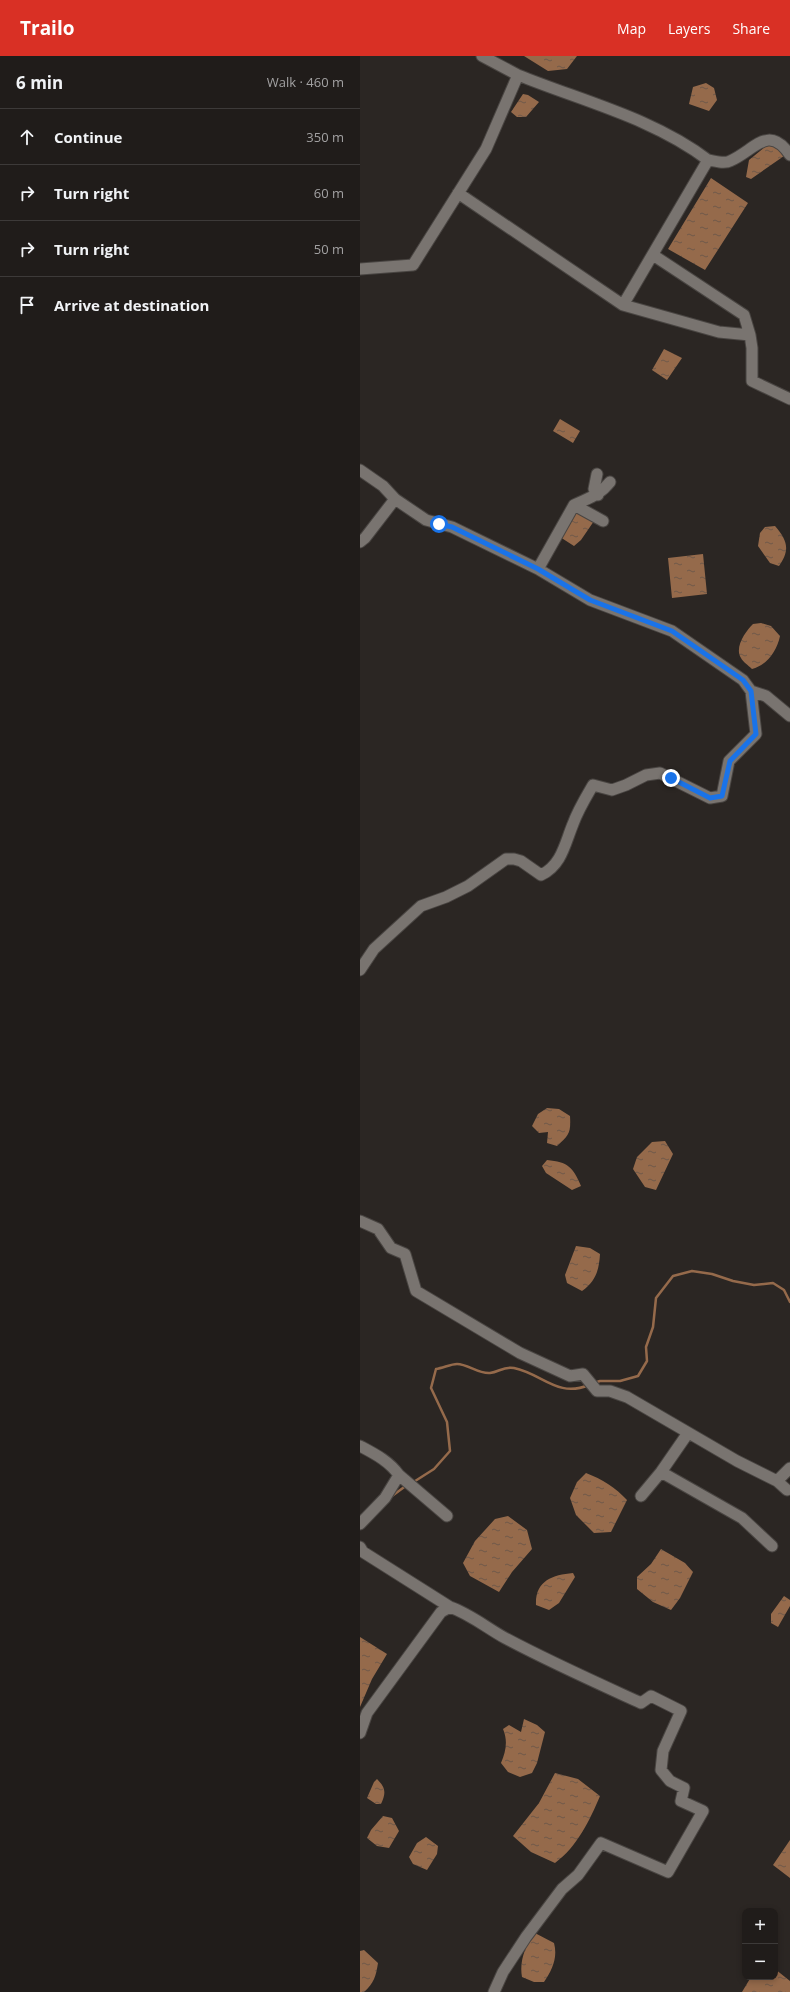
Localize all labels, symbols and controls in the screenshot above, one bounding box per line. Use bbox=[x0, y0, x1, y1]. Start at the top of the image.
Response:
text: Trailo bbox=[20, 15, 74, 41]
text: Map bbox=[617, 19, 646, 38]
text: Layers bbox=[668, 19, 710, 38]
text: Share bbox=[732, 19, 770, 38]
text: 6 min bbox=[16, 71, 63, 94]
text: Walk · 460 m bbox=[267, 73, 344, 91]
icon: ahead bbox=[16, 126, 38, 148]
text: Continue bbox=[54, 127, 122, 147]
text: 350 m bbox=[306, 128, 344, 146]
icon: right bbox=[16, 182, 38, 204]
text: Turn right bbox=[54, 183, 129, 203]
text: 60 m bbox=[314, 184, 344, 202]
icon: right bbox=[16, 238, 38, 260]
text: Turn right bbox=[54, 239, 129, 259]
text: 50 m bbox=[314, 240, 344, 258]
icon: arrive bbox=[16, 294, 38, 316]
text: Arrive at destination bbox=[54, 295, 209, 315]
route start bbox=[430, 515, 448, 533]
route end bbox=[662, 769, 680, 787]
map controls bbox=[742, 1908, 778, 1980]
button: + bbox=[742, 1908, 778, 1944]
button: − bbox=[742, 1944, 778, 1980]

